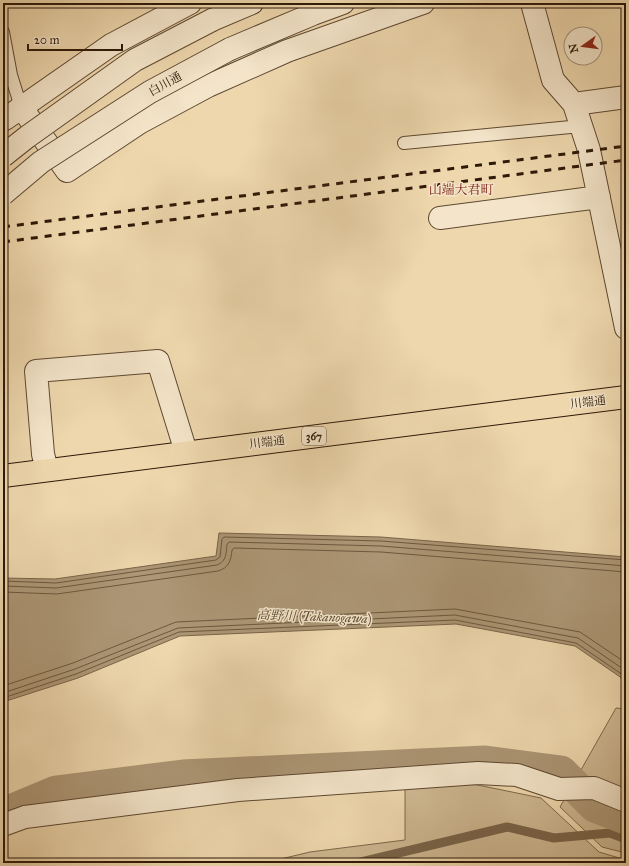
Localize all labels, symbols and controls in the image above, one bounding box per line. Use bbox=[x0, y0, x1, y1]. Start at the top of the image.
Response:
scale bar bbox=[28, 26, 122, 52]
north arrow bbox=[563, 26, 603, 66]
text: 20 m bbox=[34, 33, 60, 47]
text: N bbox=[566, 42, 581, 54]
street label: 白川通 bbox=[146, 69, 184, 99]
district label: 山端大君町 bbox=[428, 182, 494, 198]
street label: 川端通 bbox=[569, 393, 607, 411]
road number: 367 bbox=[302, 427, 326, 445]
street label: 川端通 bbox=[248, 433, 286, 451]
water label: 高野川 (Takanogawa) bbox=[257, 607, 372, 627]

